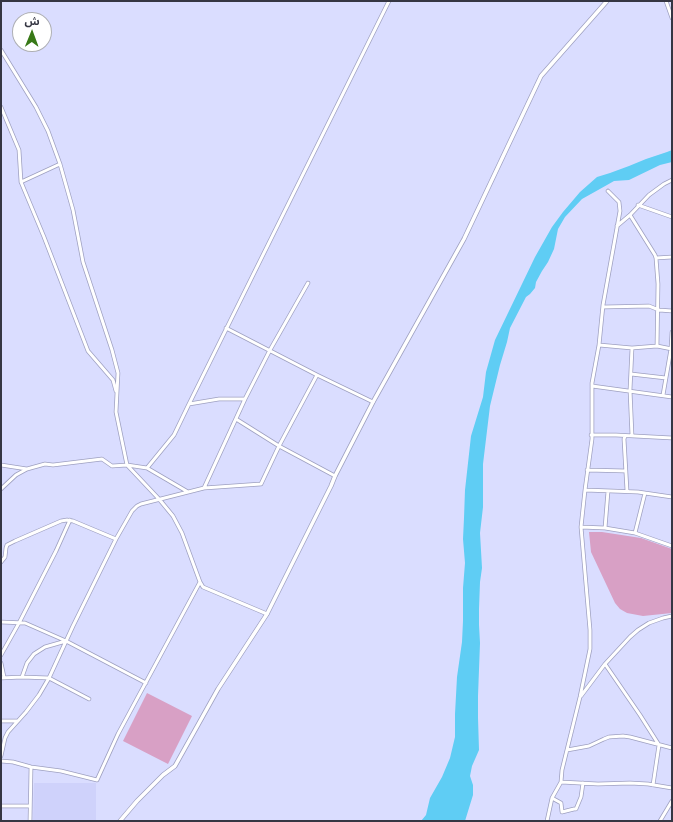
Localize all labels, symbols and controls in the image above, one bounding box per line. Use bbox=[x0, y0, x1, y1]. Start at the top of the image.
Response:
north arrow bbox=[12, 12, 52, 52]
text: ش bbox=[25, 14, 40, 28]

